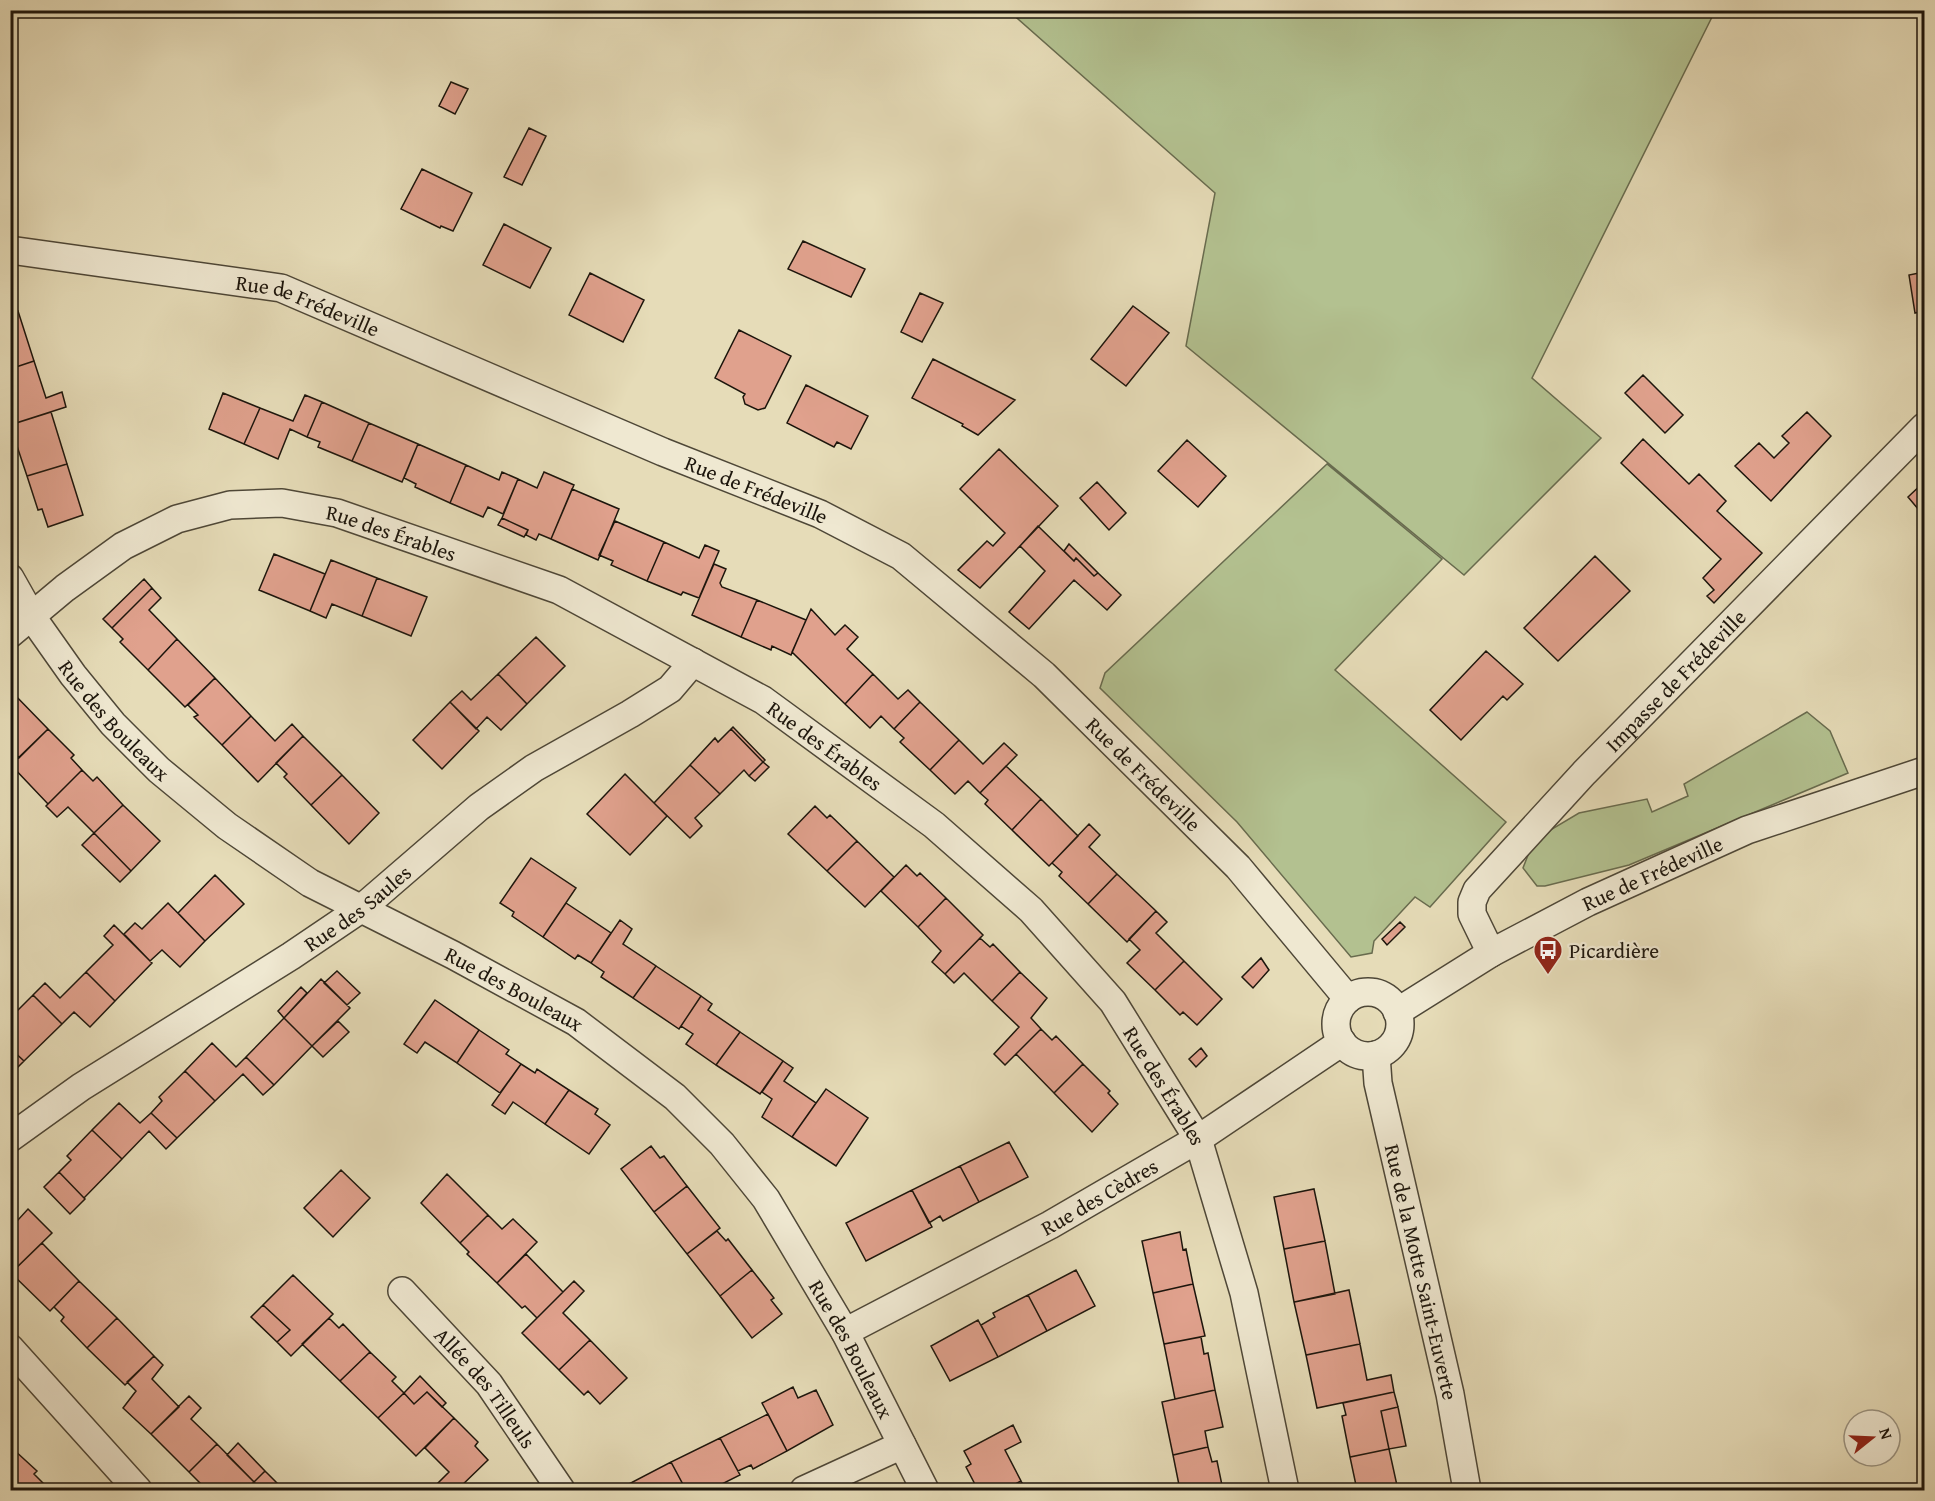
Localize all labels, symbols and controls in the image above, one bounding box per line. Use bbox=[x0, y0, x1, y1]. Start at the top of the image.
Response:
street label: Rue de Frédeville bbox=[234, 266, 385, 344]
street label: Rue de Frédeville bbox=[680, 447, 834, 531]
street label: Rue des Érables bbox=[324, 496, 461, 569]
street label: Impasse de Frédeville bbox=[1598, 602, 1753, 759]
street label: Rue des Bouleaux bbox=[51, 653, 177, 788]
street label: Rue des Érables bbox=[761, 693, 889, 798]
street label: Rue de Frédeville bbox=[1079, 710, 1209, 838]
street label: Rue de Frédeville bbox=[1577, 828, 1728, 918]
street label: Rue des Saules bbox=[297, 857, 418, 959]
bus stop icon: Picardière bbox=[1532, 934, 1564, 976]
place label: Picardière bbox=[1569, 935, 1659, 966]
street label: Rue des Bouleaux bbox=[440, 938, 591, 1039]
street label: Rue des Érables bbox=[1116, 1020, 1214, 1149]
street label: Rue de la Motte Saint-Euverte bbox=[1377, 1141, 1466, 1402]
street label: Rue des Cèdres bbox=[1035, 1150, 1164, 1243]
street label: Rue des Bouleaux bbox=[802, 1274, 902, 1424]
street label: Allée des Tilleuls bbox=[428, 1320, 544, 1454]
north arrow bbox=[1842, 1408, 1902, 1468]
text: N bbox=[1873, 1425, 1899, 1442]

